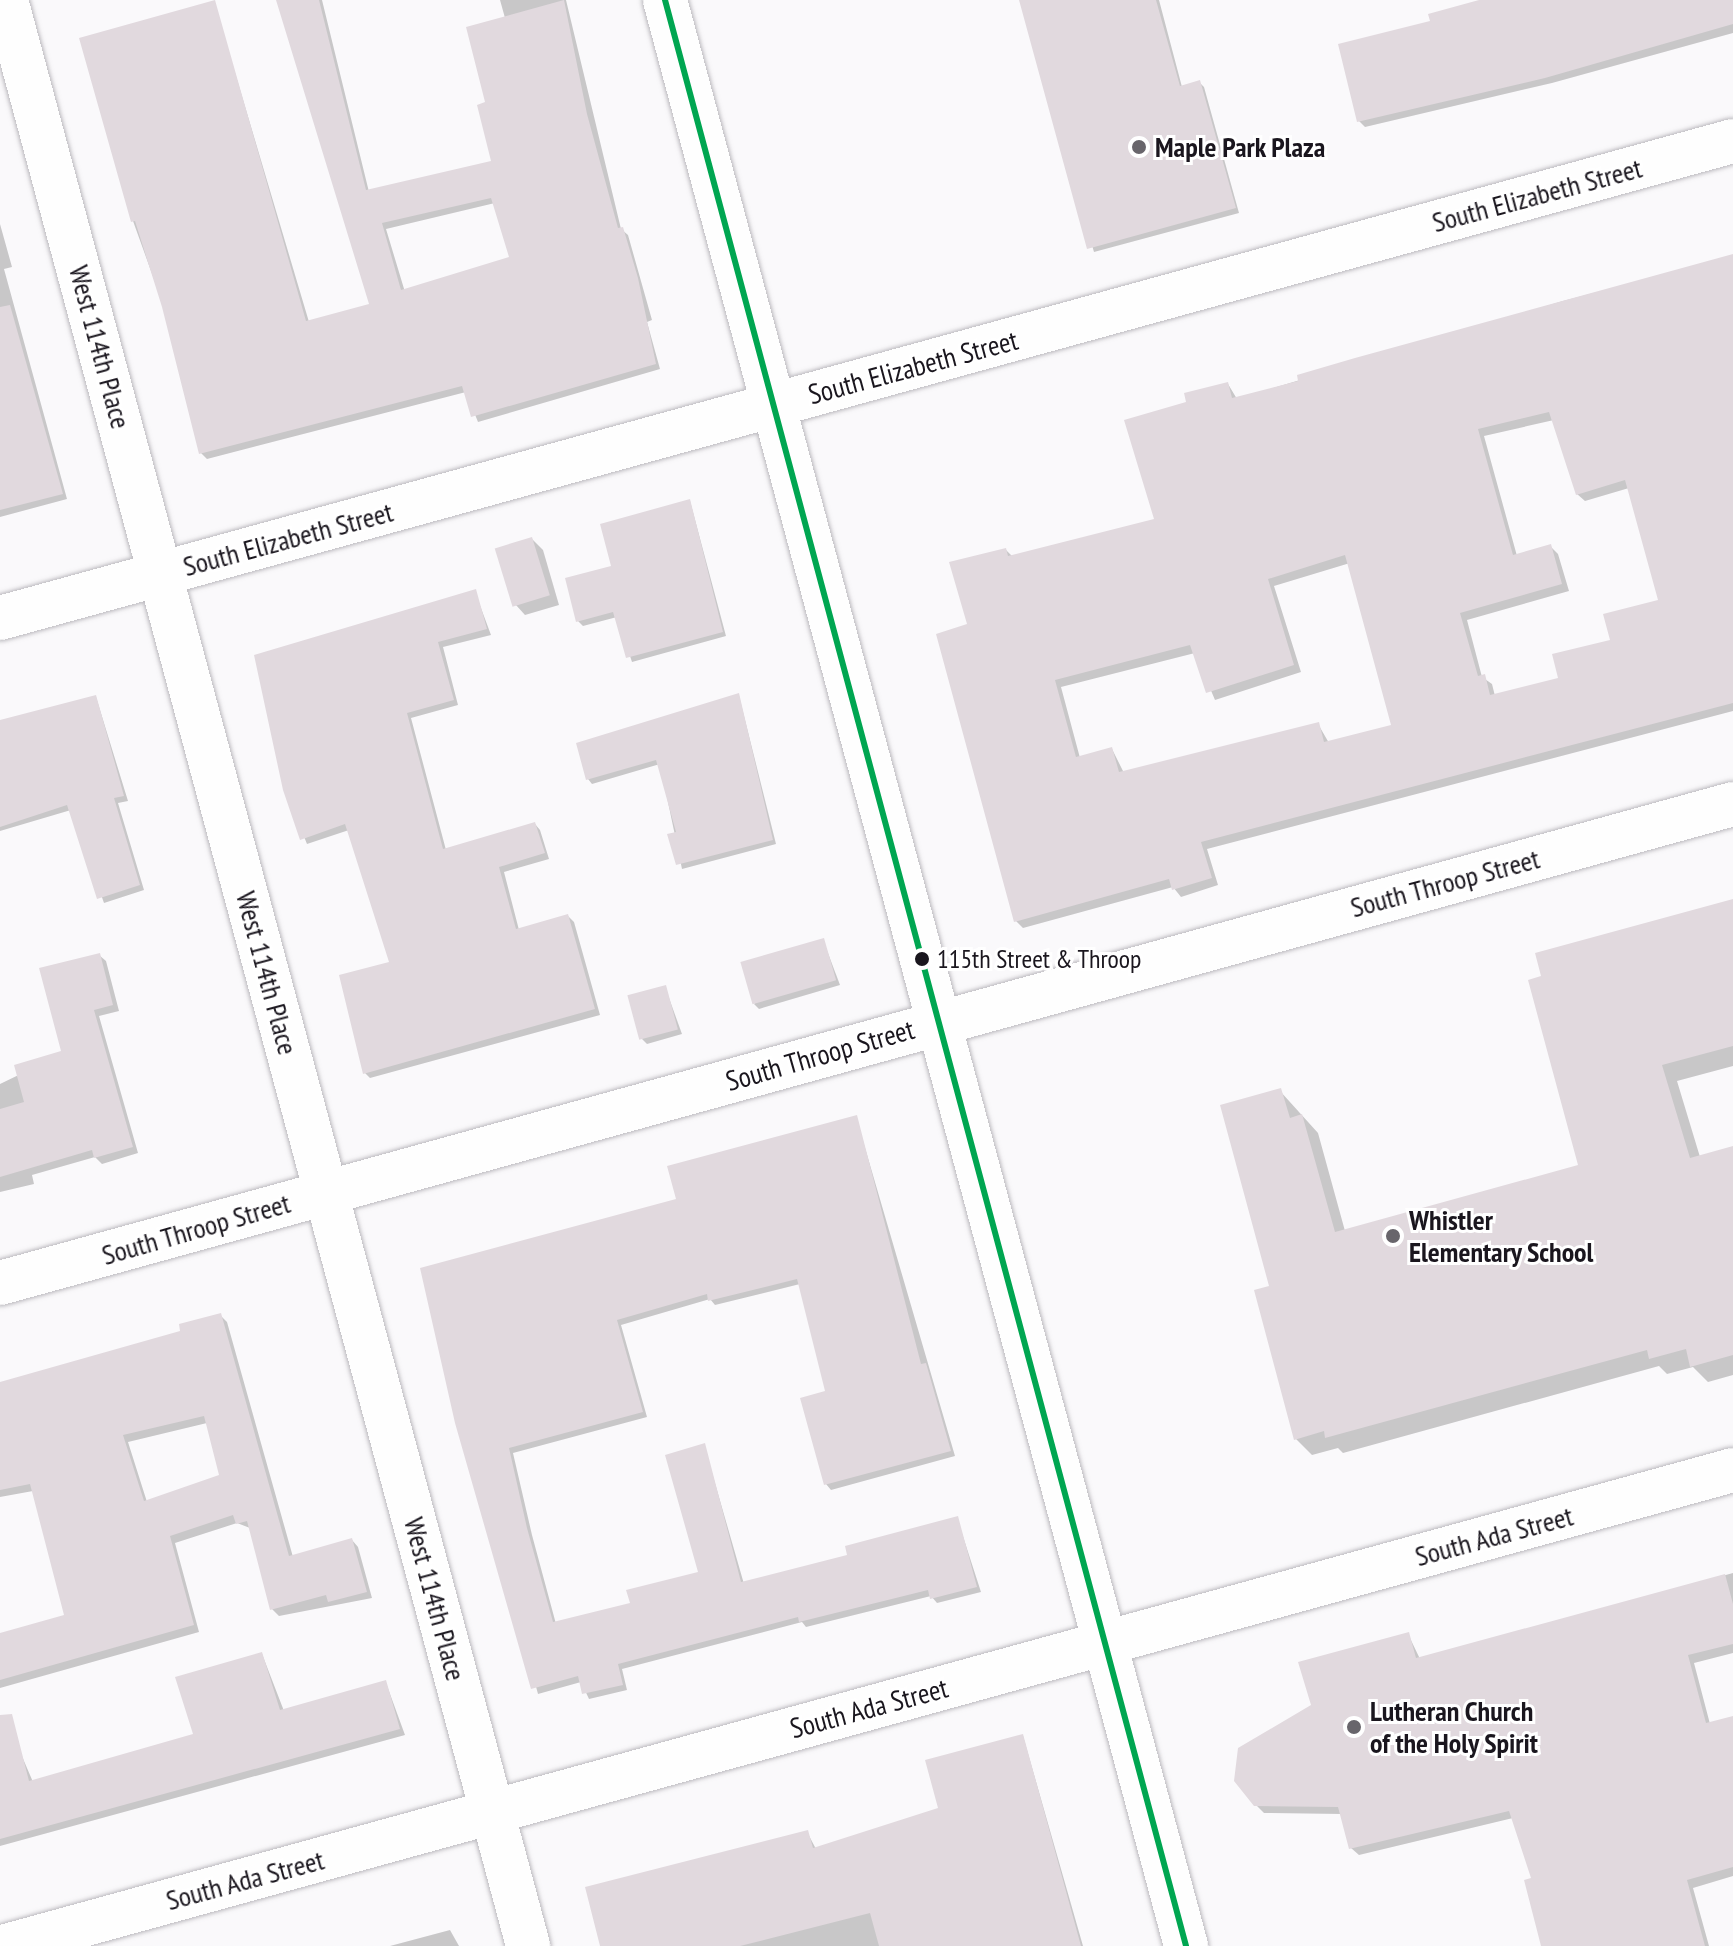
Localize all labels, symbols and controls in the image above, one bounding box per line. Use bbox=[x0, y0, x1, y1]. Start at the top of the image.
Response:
place label: Maple Park Plaza bbox=[1155, 130, 1326, 164]
marker: Maple Park Plaza bbox=[1130, 138, 1148, 156]
street label: South Elizabeth Street bbox=[1428, 151, 1646, 239]
street label: West 114th Place bbox=[62, 262, 138, 432]
street label: South Elizabeth Street bbox=[804, 323, 1022, 411]
street label: South Elizabeth Street bbox=[179, 495, 397, 583]
street label: South Throop Street bbox=[1346, 842, 1544, 924]
street label: West 114th Place bbox=[229, 888, 305, 1058]
place label: 115th Street & Throop bbox=[937, 943, 1142, 975]
marker: 115th Street & Throop bbox=[914, 951, 930, 967]
street label: South Throop Street bbox=[722, 1012, 918, 1098]
street label: South Throop Street bbox=[98, 1186, 294, 1272]
place label: Whistler Elementary School bbox=[1409, 1203, 1594, 1269]
marker: Whistler Elementary School bbox=[1384, 1227, 1402, 1245]
street label: South Ada Street bbox=[1411, 1499, 1577, 1573]
street label: West 114th Place bbox=[397, 1514, 473, 1684]
street label: South Ada Street bbox=[786, 1671, 952, 1745]
place label: Lutheran Church of the Holy Spirit bbox=[1370, 1694, 1539, 1760]
marker: Lutheran Church of the Holy Spirit bbox=[1345, 1718, 1363, 1736]
street label: South Ada Street bbox=[162, 1843, 328, 1917]

